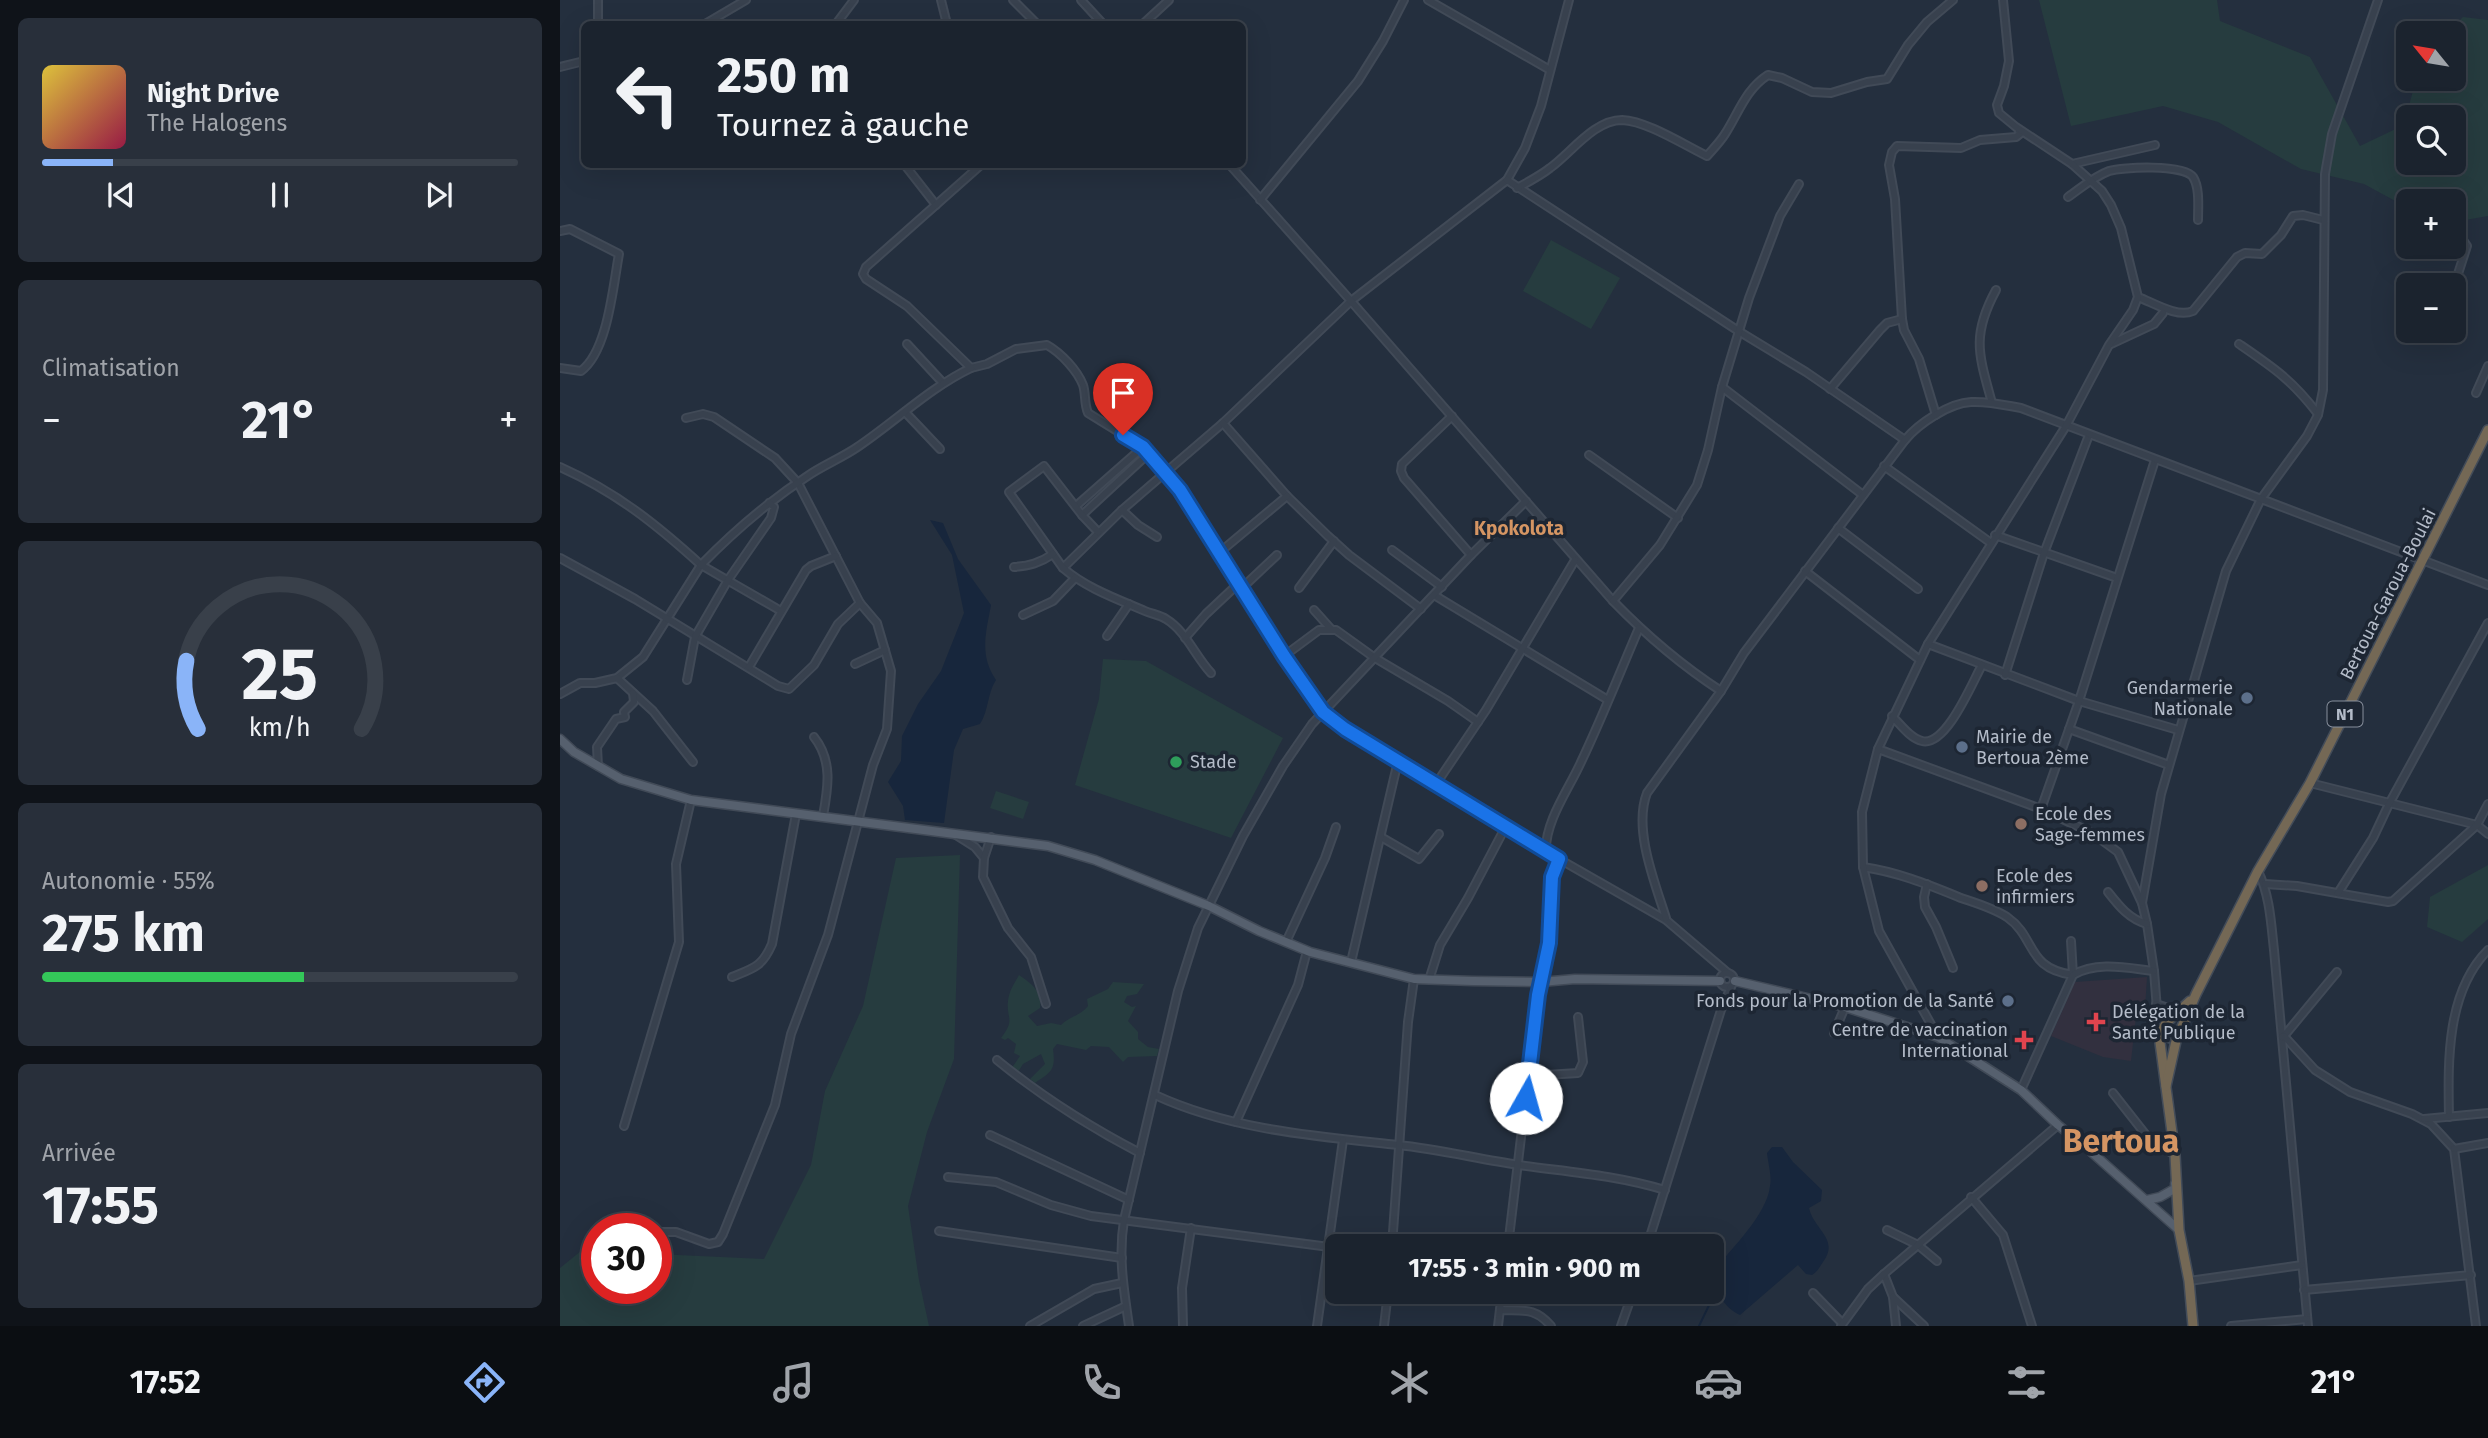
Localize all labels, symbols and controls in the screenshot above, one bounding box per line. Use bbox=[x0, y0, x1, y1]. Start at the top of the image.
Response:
north arrow bbox=[2396, 21, 2466, 91]
map controls bbox=[2396, 21, 2466, 343]
text: 250 m bbox=[717, 46, 850, 105]
icon: left bbox=[602, 49, 693, 140]
text: Night Drive bbox=[147, 78, 279, 109]
button: search bbox=[2396, 105, 2466, 175]
text: Tournez à gauche bbox=[717, 106, 969, 144]
text: The Halogens bbox=[147, 109, 287, 137]
icon: previous bbox=[102, 176, 140, 214]
icon: pause bbox=[261, 176, 299, 214]
icon: next bbox=[420, 176, 458, 214]
button: + bbox=[2396, 189, 2466, 259]
button: − bbox=[2396, 273, 2466, 343]
text: Climatisation bbox=[42, 354, 180, 382]
pin bbox=[1093, 363, 1153, 435]
icon: arrive bbox=[1104, 374, 1142, 412]
text: 21° bbox=[242, 389, 319, 452]
text: − bbox=[42, 397, 61, 443]
text: + bbox=[499, 397, 518, 443]
street label: Bertoua-Garoua-Boulai bbox=[2335, 505, 2441, 683]
district label: Kpokolota bbox=[1474, 517, 1564, 540]
text: 25 bbox=[242, 631, 318, 718]
place label: Gendarmerie Nationale bbox=[2127, 677, 2233, 720]
marker: Gendarmerie Nationale bbox=[2239, 690, 2255, 706]
road number: N1 bbox=[2328, 702, 2362, 726]
text: km/h bbox=[249, 713, 311, 743]
place label: Mairie de Bertoua 2ème bbox=[1976, 726, 2089, 769]
marker: Mairie de Bertoua 2ème bbox=[1954, 739, 1970, 755]
place label: Stade bbox=[1190, 751, 1237, 773]
marker: Stade bbox=[1168, 754, 1184, 770]
place label: Ecole des Sage-femmes bbox=[2035, 803, 2145, 846]
marker: Ecole des Sage-femmes bbox=[2013, 816, 2029, 832]
place label: Ecole des infirmiers bbox=[1996, 865, 2074, 908]
text: Autonomie · 55% bbox=[42, 867, 215, 895]
marker: Ecole des infirmiers bbox=[1974, 878, 1990, 894]
text: 275 km bbox=[42, 902, 205, 965]
place label: Fonds pour la Promotion de la Santé bbox=[1696, 990, 1994, 1012]
marker: Fonds pour la Promotion de la Santé bbox=[2000, 993, 2016, 1009]
place label: Délégation de la Santé Publique bbox=[2112, 1001, 2245, 1044]
marker: Délégation de la Santé Publique bbox=[2086, 1012, 2106, 1032]
place label: Centre de vaccination International bbox=[1832, 1019, 2008, 1062]
marker: Centre de vaccination International bbox=[2014, 1030, 2034, 1050]
position arrow bbox=[1489, 1061, 1563, 1135]
district label: Bertoua bbox=[2063, 1122, 2179, 1160]
text: Arrivée bbox=[42, 1139, 116, 1167]
text: 17:55 bbox=[42, 1174, 159, 1237]
speed limit sign: 30 bbox=[581, 1213, 672, 1304]
text: 17:55 · 3 min · 900 m bbox=[1408, 1253, 1641, 1284]
icon: directions bbox=[460, 1358, 509, 1407]
icon: music bbox=[769, 1358, 818, 1407]
icon: phone bbox=[1077, 1358, 1126, 1407]
icon: climate bbox=[1385, 1358, 1434, 1407]
icon: car bbox=[1694, 1358, 1743, 1407]
icon: filters bbox=[2002, 1358, 2051, 1407]
text: 17:52 bbox=[130, 1363, 201, 1401]
text: 21° bbox=[2311, 1363, 2358, 1401]

